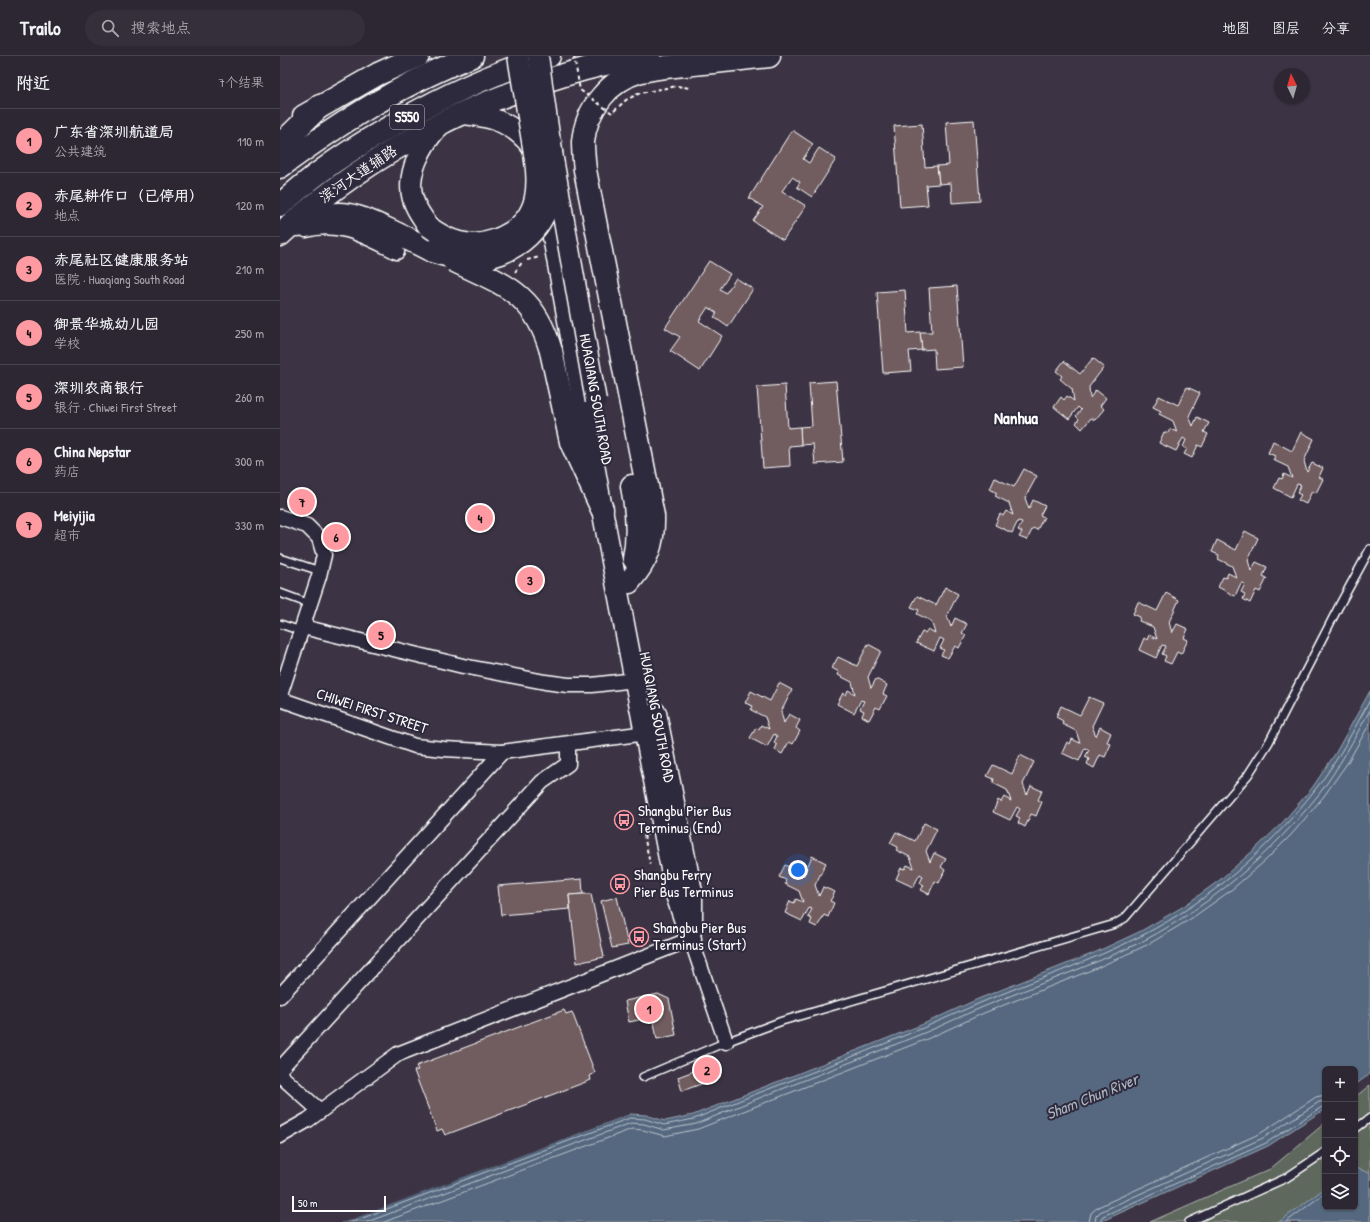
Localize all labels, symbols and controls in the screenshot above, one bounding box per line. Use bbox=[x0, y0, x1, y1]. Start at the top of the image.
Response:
search box bbox=[85, 10, 365, 46]
text: Trailo bbox=[20, 15, 61, 41]
icon: search bbox=[99, 17, 121, 39]
text: 搜索地点 bbox=[131, 17, 191, 38]
text: 地图 bbox=[1222, 18, 1250, 37]
text: 图层 bbox=[1272, 18, 1300, 37]
text: 分享 bbox=[1322, 18, 1350, 37]
north arrow bbox=[1274, 68, 1310, 104]
text: 附近 bbox=[16, 71, 50, 94]
text: 7个结果 bbox=[219, 73, 264, 91]
road number: S550 bbox=[390, 105, 424, 129]
text: 广东省深圳航道局 bbox=[54, 121, 174, 142]
text: 1 bbox=[27, 132, 31, 150]
text: 110 m bbox=[237, 132, 264, 150]
street label: 滨河大道辅路 bbox=[315, 140, 401, 207]
text: 公共建筑 bbox=[54, 142, 106, 160]
text: 赤尾耕作口（已停用） bbox=[54, 185, 204, 206]
text: 2 bbox=[26, 196, 32, 214]
text: 120 m bbox=[236, 196, 264, 214]
text: 地点 bbox=[54, 206, 80, 224]
text: 赤尾社区健康服务站 bbox=[54, 249, 189, 270]
text: 3 bbox=[26, 260, 32, 278]
text: 210 m bbox=[236, 260, 264, 278]
text: 医院 · Huaqiang South Road bbox=[54, 270, 184, 288]
text: 御景华城幼儿园 bbox=[54, 313, 159, 334]
text: 4 bbox=[27, 324, 31, 342]
text: 250 m bbox=[235, 324, 264, 342]
street label: HUAQIANG SOUTH ROAD bbox=[575, 332, 618, 467]
text: 学校 bbox=[54, 334, 80, 352]
text: 深圳农商银行 bbox=[54, 377, 144, 398]
text: 5 bbox=[26, 388, 32, 406]
text: 260 m bbox=[235, 388, 264, 406]
text: 银行 · Chiwei First Street bbox=[54, 398, 177, 416]
district label: Nanhua bbox=[994, 406, 1038, 429]
text: China Nepstar bbox=[54, 441, 131, 462]
text: 6 bbox=[26, 452, 32, 470]
text: 300 m bbox=[235, 452, 264, 470]
text: 药店 bbox=[54, 462, 80, 480]
pin: 7 bbox=[289, 487, 315, 517]
pin: 4 bbox=[467, 503, 493, 533]
text: Meiyijia bbox=[54, 505, 95, 526]
text: 7 bbox=[26, 516, 32, 534]
text: 330 m bbox=[235, 516, 264, 534]
pin: 6 bbox=[323, 522, 349, 552]
text: 超市 bbox=[54, 526, 80, 544]
pin: 3 bbox=[517, 565, 543, 595]
pin: 5 bbox=[368, 620, 394, 650]
street label: HUAQIANG SOUTH ROAD bbox=[635, 650, 681, 785]
street label: CHIWEI FIRST STREET bbox=[314, 683, 431, 739]
place label: Shangbu Pier Bus Terminus (End) bbox=[638, 800, 732, 838]
bus stop icon: Shangbu Pier Bus Terminus (End) bbox=[613, 809, 635, 831]
your location bbox=[788, 860, 808, 880]
place label: Shangbu Ferry Pier Bus Terminus bbox=[634, 864, 734, 902]
bus stop icon: Shangbu Ferry Pier Bus Terminus bbox=[609, 873, 631, 895]
place label: Shangbu Pier Bus Terminus (Start) bbox=[653, 917, 747, 955]
bus stop icon: Shangbu Pier Bus Terminus (Start) bbox=[628, 926, 650, 948]
pin: 1 bbox=[636, 994, 662, 1024]
pin: 2 bbox=[694, 1055, 720, 1085]
map controls bbox=[1322, 1066, 1358, 1210]
button: + bbox=[1322, 1066, 1358, 1102]
water label: Sham Chun River bbox=[1043, 1067, 1143, 1124]
button: − bbox=[1322, 1102, 1358, 1138]
button: locate bbox=[1322, 1138, 1358, 1174]
button: layers bbox=[1322, 1174, 1358, 1210]
scale bar bbox=[292, 1194, 386, 1213]
text: 50 m bbox=[298, 1196, 318, 1210]

